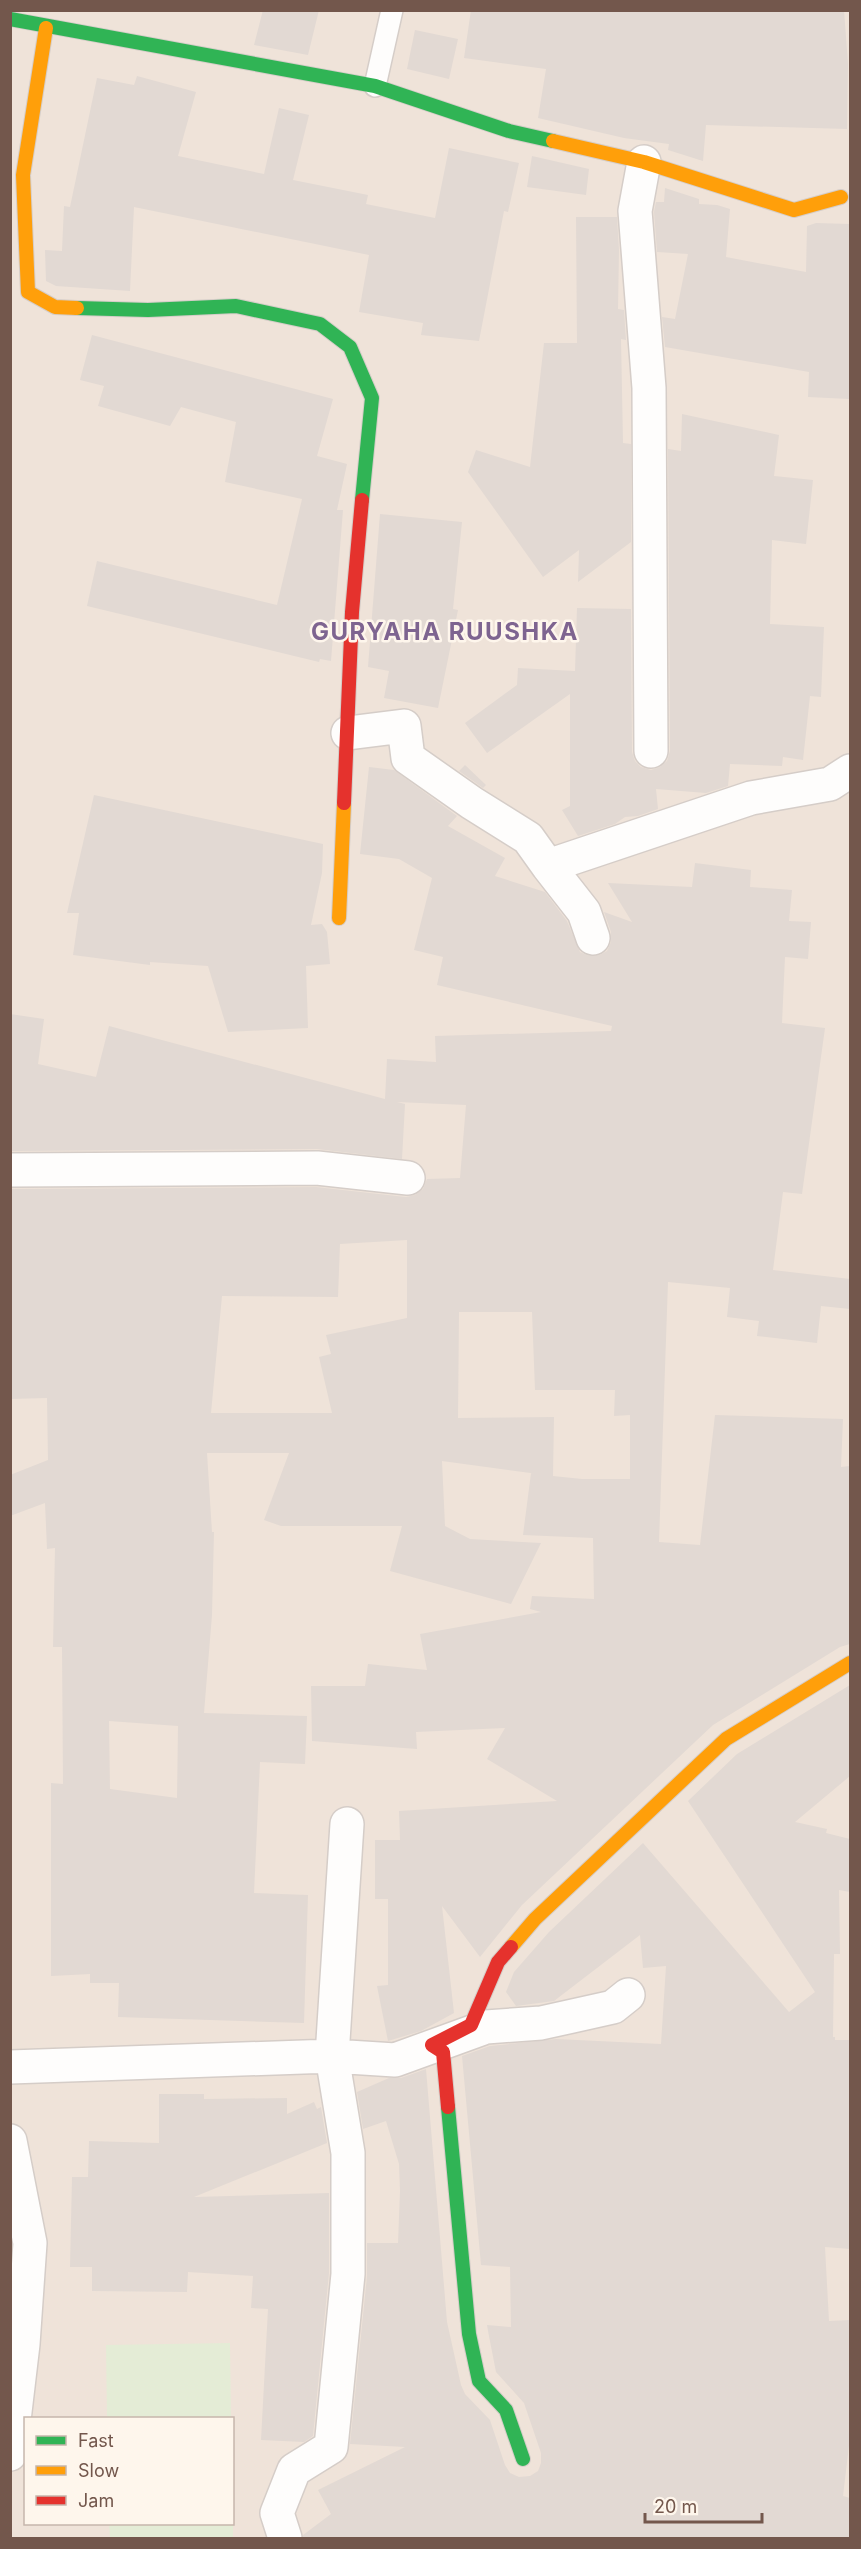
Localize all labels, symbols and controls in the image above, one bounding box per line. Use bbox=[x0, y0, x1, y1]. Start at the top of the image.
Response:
district label: GURYAHA RUUSHKA bbox=[311, 617, 579, 646]
legend bbox=[24, 2417, 234, 2525]
text: Fast bbox=[78, 2430, 114, 2451]
text: Slow bbox=[78, 2460, 119, 2481]
scale bar bbox=[645, 2486, 762, 2524]
text: Jam bbox=[78, 2490, 114, 2511]
text: 20 m bbox=[654, 2496, 697, 2517]

